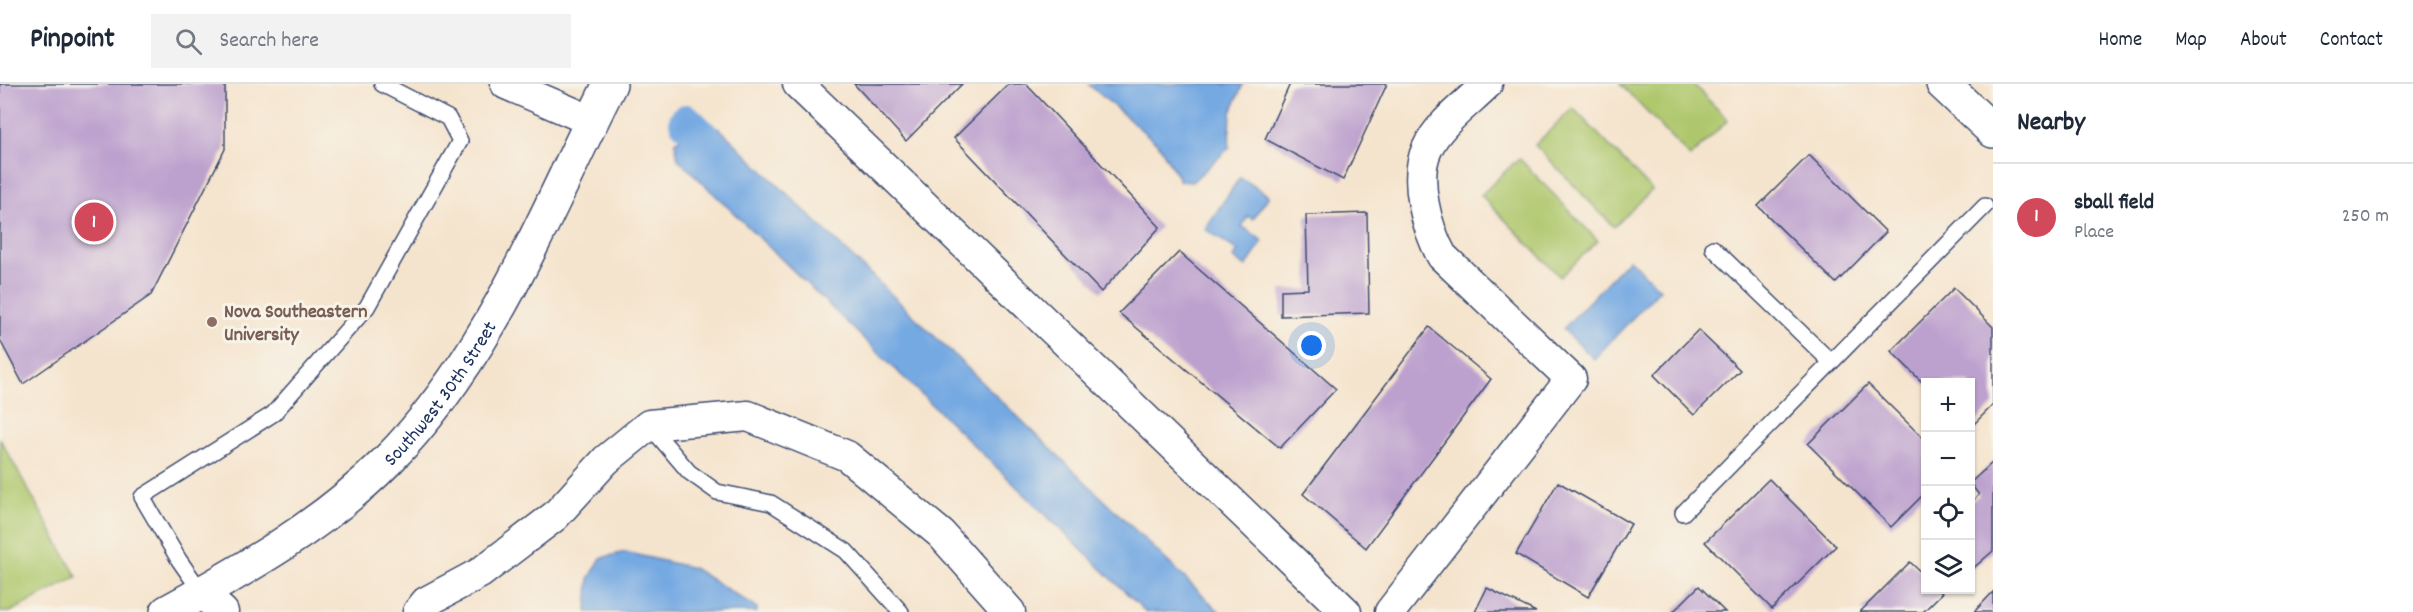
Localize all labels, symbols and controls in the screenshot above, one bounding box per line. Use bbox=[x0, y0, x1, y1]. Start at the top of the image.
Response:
search box bbox=[151, 14, 571, 68]
text: Pinpoint bbox=[30, 21, 115, 61]
icon: search bbox=[172, 25, 205, 58]
text: Search here bbox=[220, 26, 319, 57]
text: Home bbox=[2098, 26, 2142, 56]
text: Map bbox=[2175, 26, 2207, 56]
text: About bbox=[2240, 26, 2287, 56]
text: Contact bbox=[2320, 26, 2383, 56]
text: Nearby bbox=[2017, 105, 2085, 142]
text: sball field bbox=[2074, 188, 2154, 219]
pin: 1 bbox=[74, 200, 113, 244]
text: 1 bbox=[2034, 203, 2039, 231]
text: 250 m bbox=[2342, 203, 2389, 231]
text: Place bbox=[2074, 219, 2114, 247]
place label: Nova Southeastern University bbox=[224, 299, 367, 350]
marker: Nova Southeastern University bbox=[205, 315, 219, 329]
street label: Southwest 30th Street bbox=[378, 317, 505, 474]
your location bbox=[1297, 331, 1326, 360]
map controls bbox=[1921, 378, 1975, 594]
button: + bbox=[1921, 378, 1975, 432]
button: − bbox=[1921, 432, 1975, 486]
button: locate bbox=[1921, 486, 1975, 540]
button: layers bbox=[1921, 540, 1975, 594]

